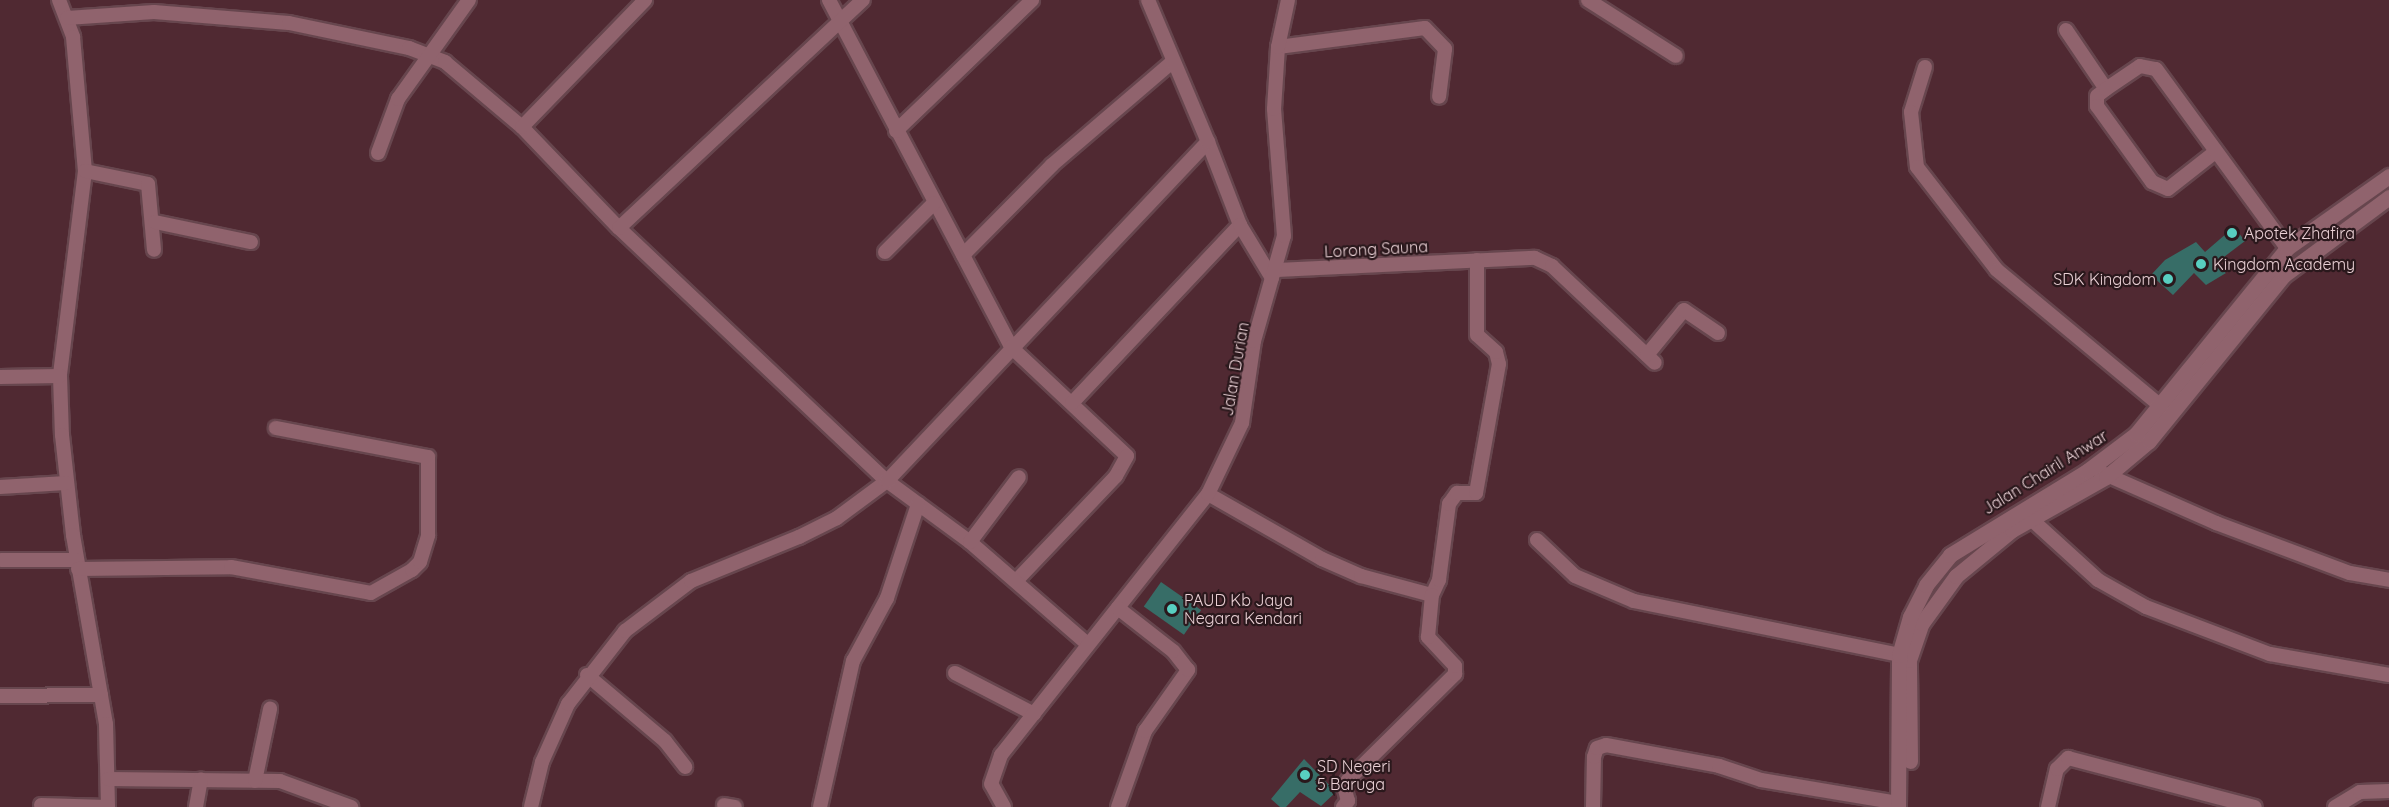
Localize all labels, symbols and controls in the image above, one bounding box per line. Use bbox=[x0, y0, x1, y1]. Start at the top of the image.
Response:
place label: Apotek Zhafira bbox=[2244, 223, 2355, 243]
marker: Apotek Zhafira bbox=[2225, 226, 2239, 240]
street label: Lorong Sauna bbox=[1324, 237, 1428, 261]
place label: Kingdom Academy bbox=[2213, 254, 2355, 274]
marker: Kingdom Academy bbox=[2194, 257, 2208, 271]
place label: SDK Kingdom bbox=[2053, 269, 2156, 289]
marker: SDK Kingdom bbox=[2161, 272, 2175, 286]
street label: Jalan Durian bbox=[1217, 321, 1253, 417]
street label: Jalan Chairil Anwar bbox=[1979, 426, 2111, 518]
place label: PAUD Kb Jaya Negara Kendari bbox=[1184, 590, 1302, 628]
marker: PAUD Kb Jaya Negara Kendari bbox=[1165, 602, 1179, 616]
place label: SD Negeri 5 Baruga bbox=[1317, 756, 1391, 794]
marker: SD Negeri 5 Baruga bbox=[1298, 768, 1312, 782]

